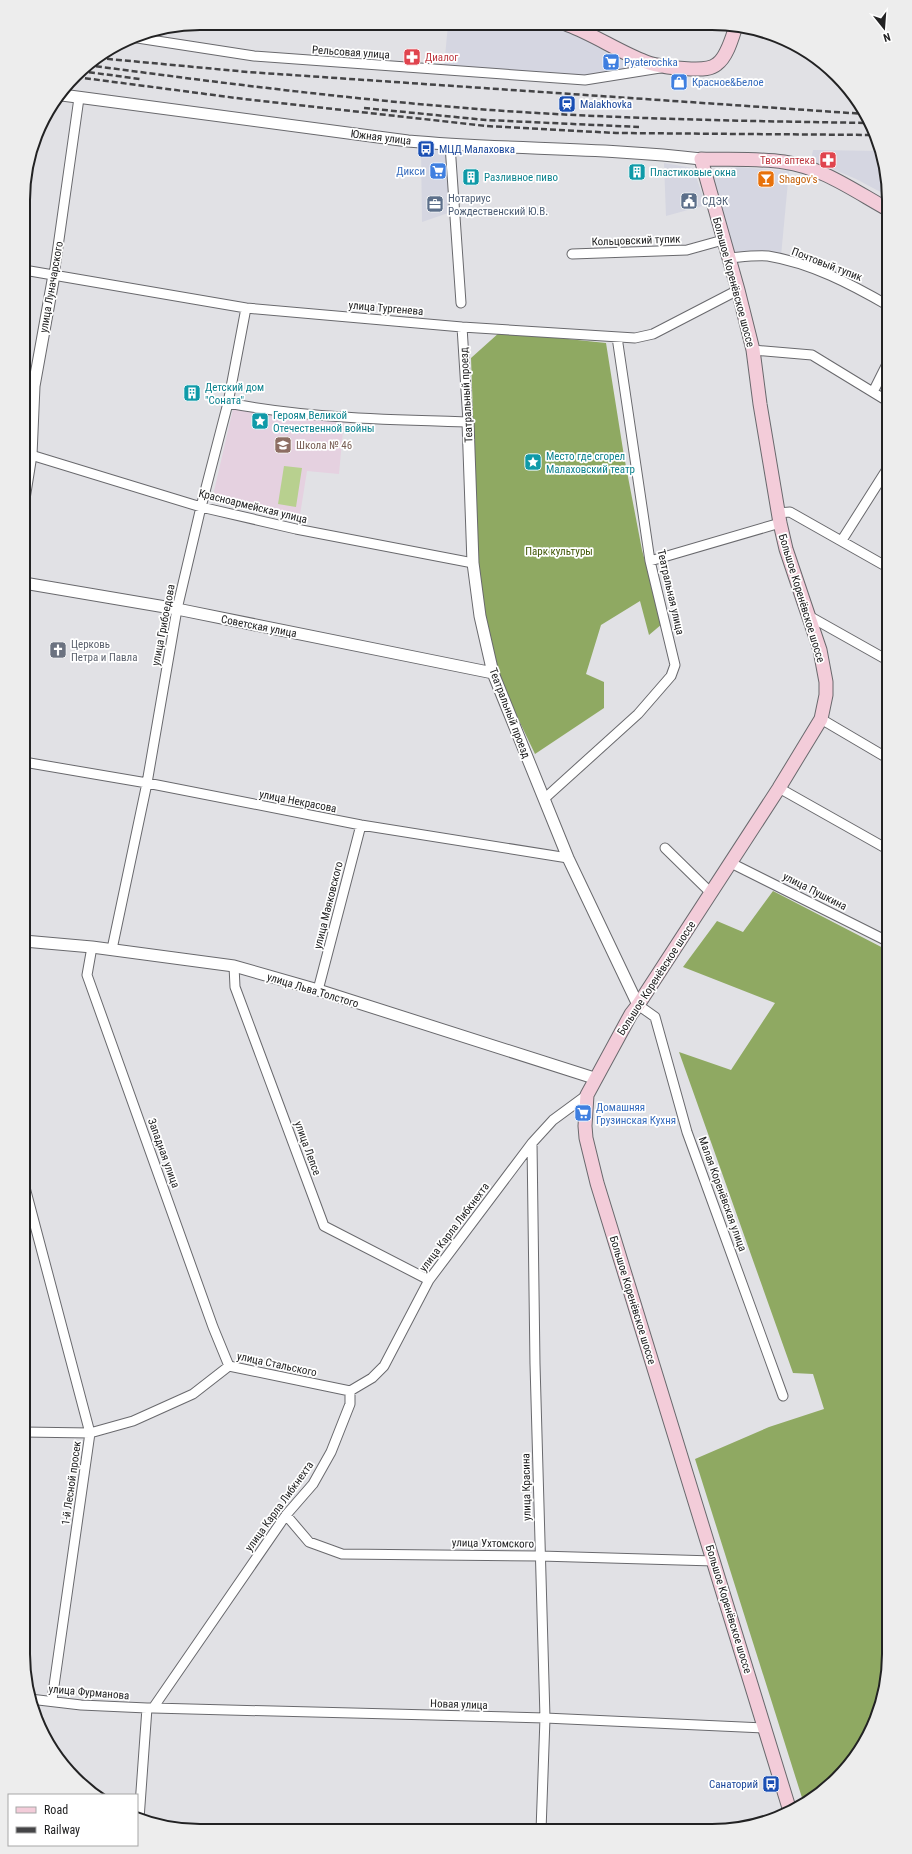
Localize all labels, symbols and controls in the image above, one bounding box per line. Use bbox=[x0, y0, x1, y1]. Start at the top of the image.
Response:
north arrow bbox=[864, 8, 904, 48]
text: N bbox=[881, 30, 892, 44]
street label: Рельсовая улица bbox=[312, 43, 390, 62]
pharmacy icon: Диалог bbox=[402, 47, 422, 67]
place label: Диалог bbox=[425, 51, 458, 64]
supermarket icon: Pyaterochka bbox=[601, 52, 621, 72]
place label: Pyaterochka bbox=[624, 56, 678, 69]
shop icon: Красное&Белое bbox=[669, 72, 689, 92]
place label: Красное&Белое bbox=[692, 76, 764, 89]
station icon: Malakhovka bbox=[557, 94, 577, 114]
place label: Malakhovka bbox=[580, 98, 632, 111]
street label: Южная улица bbox=[350, 127, 412, 148]
bus stop icon: МЦД Малаховка bbox=[416, 139, 436, 159]
place label: МЦД Малаховка bbox=[439, 143, 515, 156]
pharmacy icon: Твоя аптека bbox=[818, 150, 838, 170]
place label: Твоя аптека bbox=[760, 154, 815, 167]
supermarket icon: Дикси bbox=[428, 161, 448, 181]
building icon: Пластиковые окна bbox=[627, 162, 647, 182]
place label: Дикси bbox=[396, 165, 425, 178]
place label: Пластиковые окна bbox=[650, 166, 736, 179]
building icon: Разливное пиво bbox=[461, 167, 481, 187]
bar icon: Shagov's bbox=[756, 169, 776, 189]
place label: Разливное пиво bbox=[484, 171, 559, 184]
place label: Shagov's bbox=[779, 173, 817, 186]
public building icon: СДЭК bbox=[679, 191, 699, 211]
place label: Нотариус Рождественский Ю.В. bbox=[448, 192, 548, 218]
office icon: Нотариус Рождественский Ю.В. bbox=[425, 194, 445, 214]
place label: СДЭК bbox=[702, 195, 729, 208]
street label: Большое Коренёвское шоссе bbox=[710, 216, 757, 348]
street label: Кольцовский тупик bbox=[591, 232, 681, 249]
street label: улица Луначарского bbox=[37, 240, 66, 334]
street label: Почтовый тупик bbox=[790, 245, 865, 284]
street label: улица Тургенева bbox=[348, 299, 424, 318]
street label: Театральный проезд bbox=[458, 347, 475, 443]
place label: Детский дом "Соната" bbox=[205, 381, 264, 407]
building icon: Детский дом "Соната" bbox=[182, 383, 202, 403]
place label: Героям Великой Отечественной войны bbox=[273, 409, 375, 435]
place icon: Героям Великой Отечественной войны bbox=[250, 411, 270, 431]
school or university icon: Школа № 46 bbox=[273, 435, 293, 455]
place label: Школа № 46 bbox=[296, 439, 352, 452]
place label: Место где сгорел Малаховский театр bbox=[546, 450, 635, 476]
place icon: Место где сгорел Малаховский театр bbox=[523, 452, 543, 472]
street label: Красноармейская улица bbox=[197, 487, 309, 526]
street label: Большое Коренёвское шоссе bbox=[776, 532, 827, 664]
park label: Парк культуры bbox=[525, 545, 593, 558]
street label: Театральная улица bbox=[654, 548, 687, 636]
street label: улица Грибоедова bbox=[149, 583, 178, 667]
street label: Советская улица bbox=[220, 613, 298, 640]
place label: Церковь Петра и Павла bbox=[71, 638, 137, 664]
church icon: Церковь Петра и Павла bbox=[48, 640, 68, 660]
street label: Театральный проезд bbox=[486, 666, 533, 760]
street label: улица Некрасова bbox=[258, 788, 338, 815]
street label: улица Маяковского bbox=[311, 860, 346, 950]
street label: улица Пушкина bbox=[781, 870, 849, 913]
street label: Большое Коренёвское шоссе bbox=[615, 919, 698, 1038]
street label: улица Льва Толстого bbox=[265, 970, 361, 1011]
place label: Домашняя Грузинская Кухня bbox=[596, 1101, 676, 1127]
supermarket icon: Домашняя Грузинская Кухня bbox=[573, 1103, 593, 1123]
street label: Западная улица bbox=[145, 1117, 182, 1190]
street label: улица Лепсе bbox=[292, 1119, 323, 1177]
street label: Малая Коренёвская улица bbox=[696, 1135, 749, 1253]
street label: улица Карла Либкнехта bbox=[417, 1180, 492, 1274]
street label: Большое Коренёвское шоссе bbox=[607, 1234, 658, 1366]
street label: улица Стальского bbox=[236, 1350, 319, 1379]
street label: 1-й Лесной просек bbox=[59, 1440, 84, 1526]
street label: улица Красина bbox=[519, 1453, 534, 1521]
street label: улица Карла Либкнехта bbox=[242, 1459, 316, 1554]
street label: улица Ухтомского bbox=[452, 1536, 535, 1551]
street label: Большое Коренёвское шоссе bbox=[703, 1543, 754, 1675]
street label: улица Фурманова bbox=[48, 1682, 130, 1702]
street label: Новая улица bbox=[430, 1697, 488, 1712]
bus stop icon: Санаторий bbox=[761, 1774, 781, 1794]
place label: Санаторий bbox=[709, 1778, 758, 1791]
legend bbox=[8, 1794, 138, 1846]
text: Road bbox=[44, 1803, 68, 1817]
text: Railway bbox=[44, 1823, 80, 1837]

